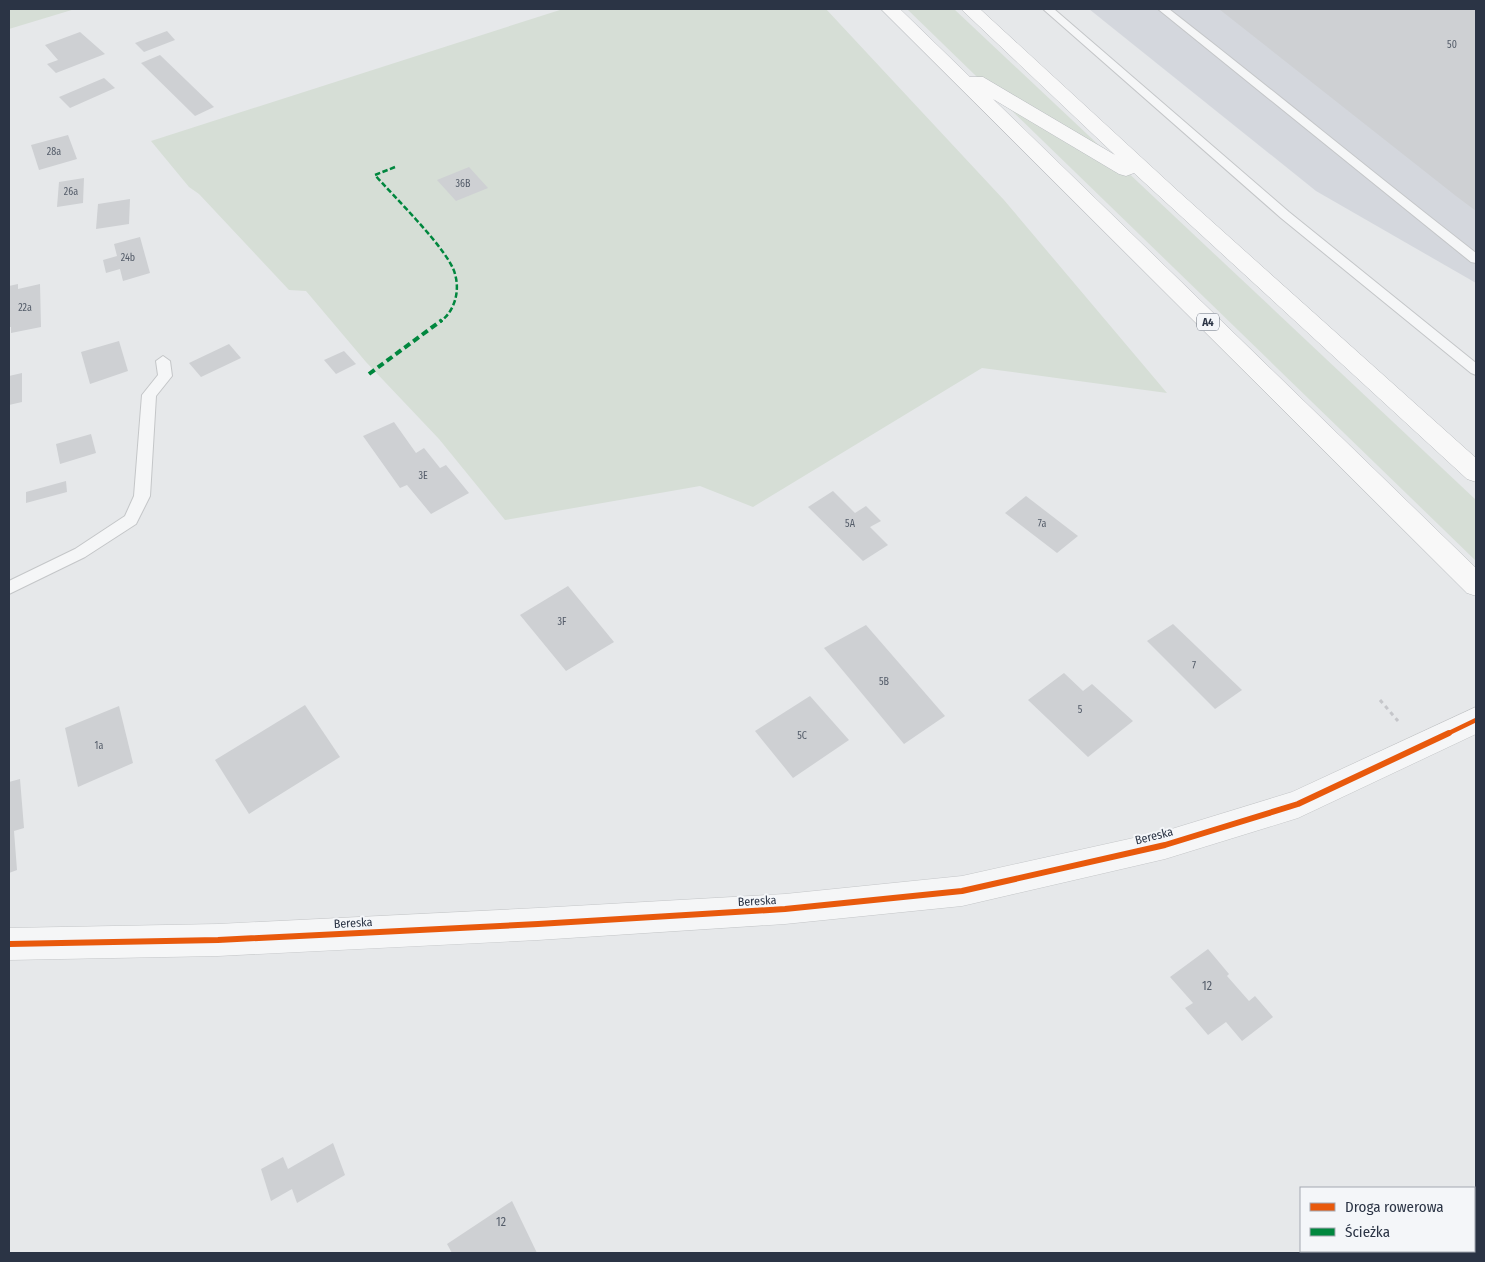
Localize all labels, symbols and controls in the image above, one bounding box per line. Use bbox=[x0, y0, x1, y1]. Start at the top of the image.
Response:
house number: 50 bbox=[1447, 39, 1457, 51]
house number: 28a bbox=[47, 146, 61, 158]
house number: 36B bbox=[456, 178, 471, 190]
house number: 26a bbox=[64, 186, 78, 198]
house number: 24b bbox=[121, 252, 135, 264]
house number: 22a bbox=[18, 302, 32, 314]
road number: A4 bbox=[1197, 314, 1219, 331]
house number: 3E bbox=[418, 470, 428, 482]
house number: 5A bbox=[845, 518, 856, 530]
house number: 7a bbox=[1038, 518, 1046, 530]
house number: 3F bbox=[558, 616, 567, 628]
house number: 7 bbox=[1192, 660, 1196, 672]
house number: 5B bbox=[879, 676, 890, 688]
house number: 5 bbox=[1078, 704, 1083, 716]
house number: 5C bbox=[797, 730, 807, 742]
house number: 1a bbox=[95, 740, 103, 752]
street label: Bereska bbox=[1134, 825, 1175, 847]
street label: Bereska bbox=[737, 893, 777, 909]
street label: Bereska bbox=[333, 915, 373, 931]
house number: 12 bbox=[1202, 979, 1212, 993]
legend bbox=[1300, 1187, 1475, 1252]
text: Droga rowerowa bbox=[1345, 1198, 1444, 1216]
house number: 12 bbox=[496, 1215, 506, 1229]
text: Ścieżka bbox=[1345, 1223, 1390, 1241]

